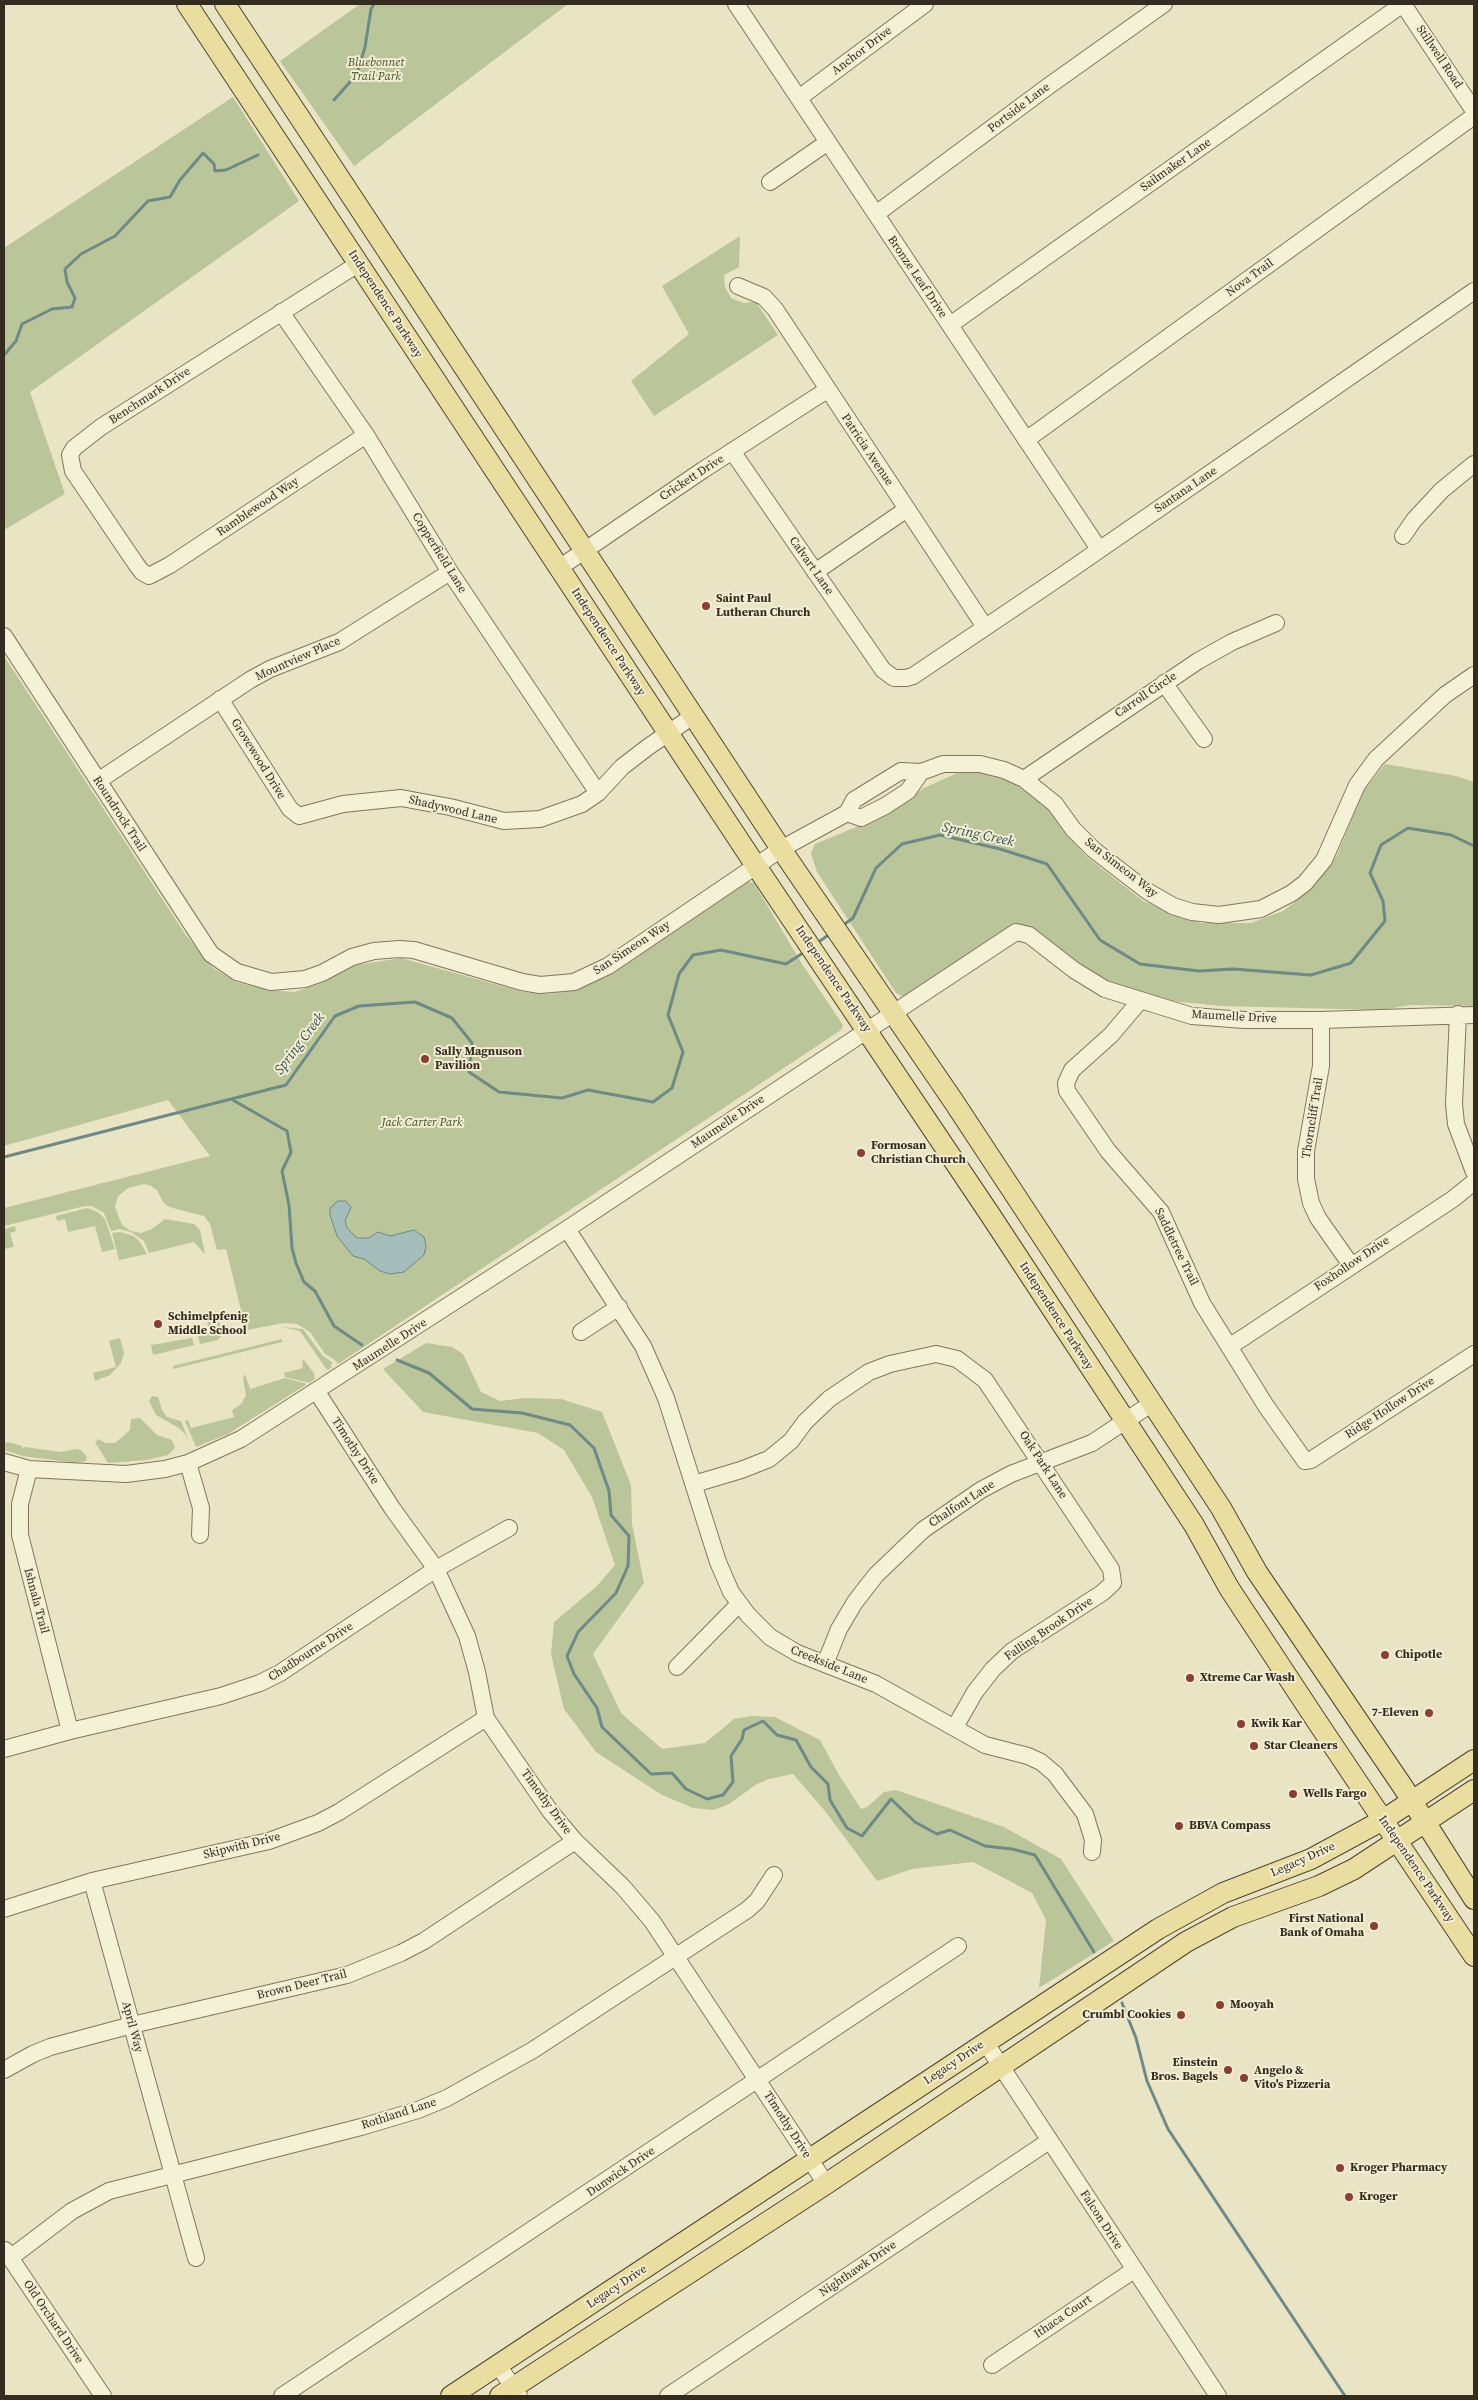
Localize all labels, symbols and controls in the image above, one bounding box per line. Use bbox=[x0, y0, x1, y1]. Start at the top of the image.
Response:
street label: Stillwell Road bbox=[1413, 23, 1465, 91]
street label: Anchor Drive bbox=[829, 24, 895, 78]
park label: Bluebonnet Trail Park bbox=[348, 56, 404, 84]
street label: Portside Lane bbox=[985, 80, 1053, 136]
street label: Sailmaker Lane bbox=[1138, 135, 1214, 195]
street label: Bronze Leaf Drive bbox=[884, 233, 950, 321]
street label: Independence Parkway bbox=[345, 247, 425, 361]
street label: Nova Trail bbox=[1223, 256, 1277, 300]
street label: Benchmark Drive bbox=[107, 364, 193, 428]
street label: Patricia Avenue bbox=[838, 411, 896, 489]
street label: Crickett Drive bbox=[657, 452, 727, 504]
street label: Santana Lane bbox=[1152, 464, 1220, 516]
street label: Ramblewood Way bbox=[214, 474, 302, 540]
street label: Copperfield Lane bbox=[408, 510, 470, 596]
street label: Calvart Lane bbox=[786, 534, 836, 598]
street label: Independence Parkway bbox=[568, 585, 648, 699]
place label: Saint Paul Lutheran Church bbox=[716, 592, 810, 620]
marker: Saint Paul Lutheran Church bbox=[700, 600, 712, 612]
street label: Mountview Place bbox=[253, 634, 343, 684]
street label: Carroll Circle bbox=[1112, 669, 1180, 721]
street label: Grovewood Drive bbox=[227, 716, 289, 802]
street label: Roundrock Trail bbox=[89, 774, 149, 854]
street label: Shadywood Lane bbox=[407, 793, 499, 827]
water label: Spring Creek bbox=[941, 819, 1015, 851]
street label: San Simeon Way bbox=[1082, 835, 1160, 901]
street label: San Simeon Way bbox=[591, 918, 673, 978]
street label: Independence Parkway bbox=[792, 923, 874, 1035]
street label: Maumelle Drive bbox=[1191, 1008, 1277, 1026]
water label: Spring Creek bbox=[271, 1010, 329, 1078]
place label: Sally Magnuson Pavilion bbox=[435, 1045, 522, 1073]
marker: Sally Magnuson Pavilion bbox=[419, 1053, 431, 1065]
street label: Thorncliff Trail bbox=[1299, 1076, 1327, 1160]
street label: Maumelle Drive bbox=[689, 1092, 767, 1152]
park label: Jack Carter Park bbox=[382, 1116, 462, 1130]
place label: Formosan Christian Church bbox=[871, 1139, 966, 1167]
marker: Formosan Christian Church bbox=[855, 1147, 867, 1159]
street label: Saddletree Trail bbox=[1151, 1206, 1201, 1288]
street label: Foxhollow Drive bbox=[1312, 1234, 1392, 1294]
street label: Independence Parkway bbox=[1016, 1259, 1096, 1373]
place label: Schimelpfenig Middle School bbox=[168, 1310, 248, 1338]
street label: Maumelle Drive bbox=[350, 1316, 430, 1374]
marker: Schimelpfenig Middle School bbox=[152, 1318, 164, 1330]
street label: Ridge Hollow Drive bbox=[1343, 1374, 1437, 1442]
street label: Timothy Drive bbox=[328, 1415, 382, 1487]
street label: Oak Park Lane bbox=[1016, 1428, 1070, 1502]
street label: Chalfont Lane bbox=[926, 1477, 998, 1531]
street label: Ishnala Trail bbox=[20, 1567, 52, 1635]
street label: Falling Brook Drive bbox=[1002, 1594, 1096, 1664]
street label: Chadbourne Drive bbox=[266, 1619, 356, 1685]
street label: Creekside Lane bbox=[788, 1643, 870, 1687]
place label: Chipotle bbox=[1395, 1648, 1442, 1662]
marker: Chipotle bbox=[1379, 1649, 1391, 1661]
place label: Xtreme Car Wash bbox=[1200, 1671, 1295, 1685]
marker: Xtreme Car Wash bbox=[1184, 1672, 1196, 1684]
place label: 7-Eleven bbox=[1372, 1706, 1419, 1720]
marker: 7-Eleven bbox=[1423, 1707, 1435, 1719]
place label: Kwik Kar bbox=[1251, 1717, 1302, 1731]
marker: Kwik Kar bbox=[1235, 1718, 1247, 1730]
place label: Star Cleaners bbox=[1264, 1739, 1338, 1753]
marker: Star Cleaners bbox=[1248, 1740, 1260, 1752]
street label: Timothy Drive bbox=[518, 1767, 574, 1837]
place label: Wells Fargo bbox=[1303, 1787, 1367, 1801]
marker: Wells Fargo bbox=[1287, 1788, 1299, 1800]
street label: Independence Parkway bbox=[1375, 1813, 1457, 1925]
place label: BBVA Compass bbox=[1189, 1819, 1271, 1833]
marker: BBVA Compass bbox=[1173, 1820, 1185, 1832]
street label: Skipwith Drive bbox=[202, 1830, 282, 1862]
street label: Legacy Drive bbox=[1269, 1839, 1337, 1881]
place label: First National Bank of Omaha bbox=[1280, 1912, 1364, 1940]
marker: First National Bank of Omaha bbox=[1368, 1920, 1380, 1932]
street label: Brown Deer Trail bbox=[256, 1967, 348, 2003]
place label: Mooyah bbox=[1230, 1998, 1274, 2012]
marker: Mooyah bbox=[1214, 1999, 1226, 2011]
street label: April Way bbox=[118, 2000, 146, 2054]
place label: Crumbl Cookies bbox=[1082, 2008, 1171, 2022]
marker: Crumbl Cookies bbox=[1175, 2009, 1187, 2021]
street label: Legacy Drive bbox=[921, 2038, 987, 2088]
place label: Einstein Bros. Bagels bbox=[1151, 2056, 1218, 2084]
marker: Einstein Bros. Bagels bbox=[1222, 2064, 1234, 2076]
place label: Angelo & Vito's Pizzeria bbox=[1254, 2064, 1330, 2092]
marker: Angelo & Vito's Pizzeria bbox=[1238, 2072, 1250, 2084]
street label: Timothy Drive bbox=[760, 2089, 814, 2161]
street label: Rothland Lane bbox=[360, 2095, 438, 2133]
street label: Dunwick Drive bbox=[584, 2144, 658, 2200]
place label: Kroger Pharmacy bbox=[1350, 2161, 1447, 2175]
marker: Kroger Pharmacy bbox=[1334, 2162, 1346, 2174]
street label: Falcon Drive bbox=[1077, 2188, 1125, 2252]
place label: Kroger bbox=[1359, 2190, 1398, 2204]
marker: Kroger bbox=[1343, 2191, 1355, 2203]
street label: Nighthawk Drive bbox=[817, 2238, 899, 2300]
street label: Legacy Drive bbox=[584, 2262, 650, 2312]
street label: Old Orchard Drive bbox=[20, 2278, 86, 2366]
street label: Ithaca Court bbox=[1031, 2292, 1095, 2342]

